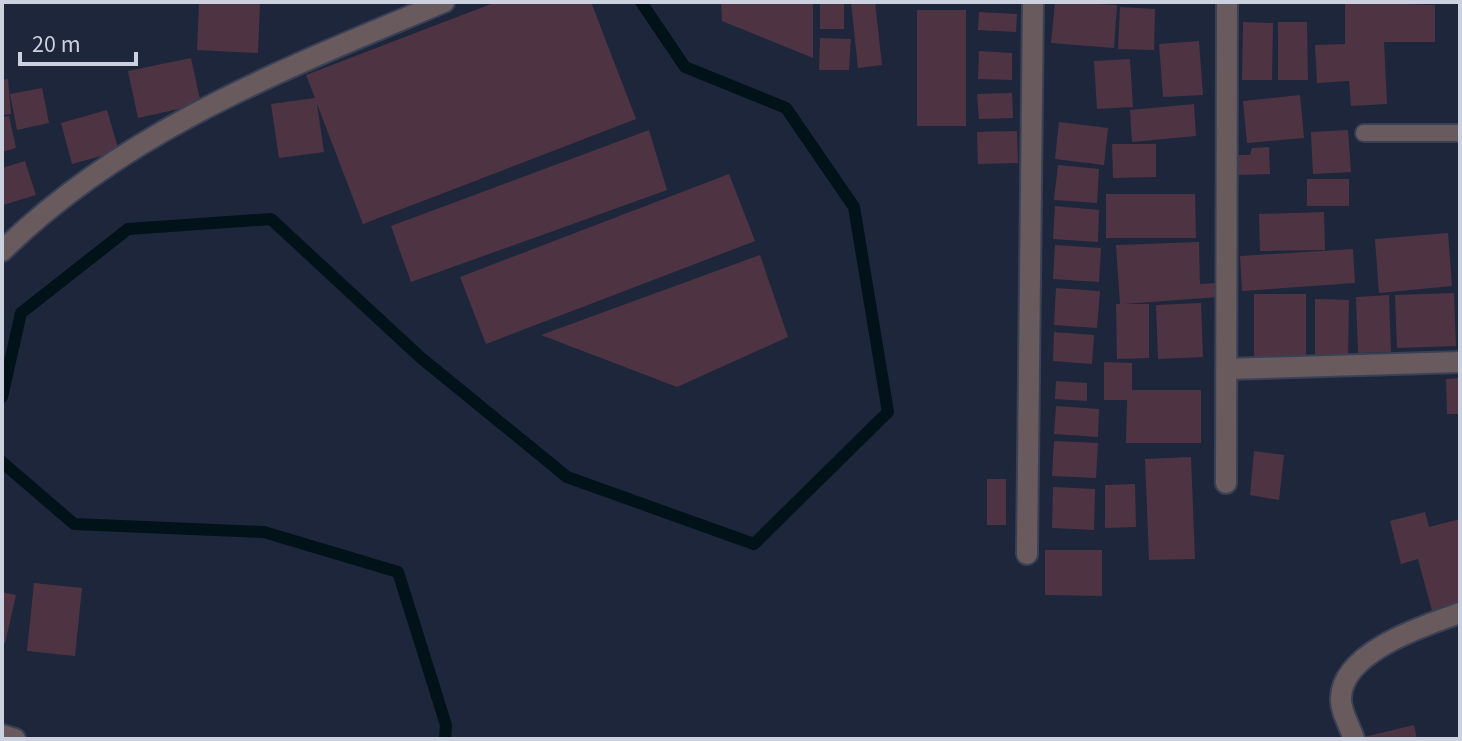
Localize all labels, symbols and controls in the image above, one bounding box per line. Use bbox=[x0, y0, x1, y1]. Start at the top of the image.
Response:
scale bar bbox=[20, 16, 136, 66]
text: 20 m bbox=[32, 27, 81, 62]

